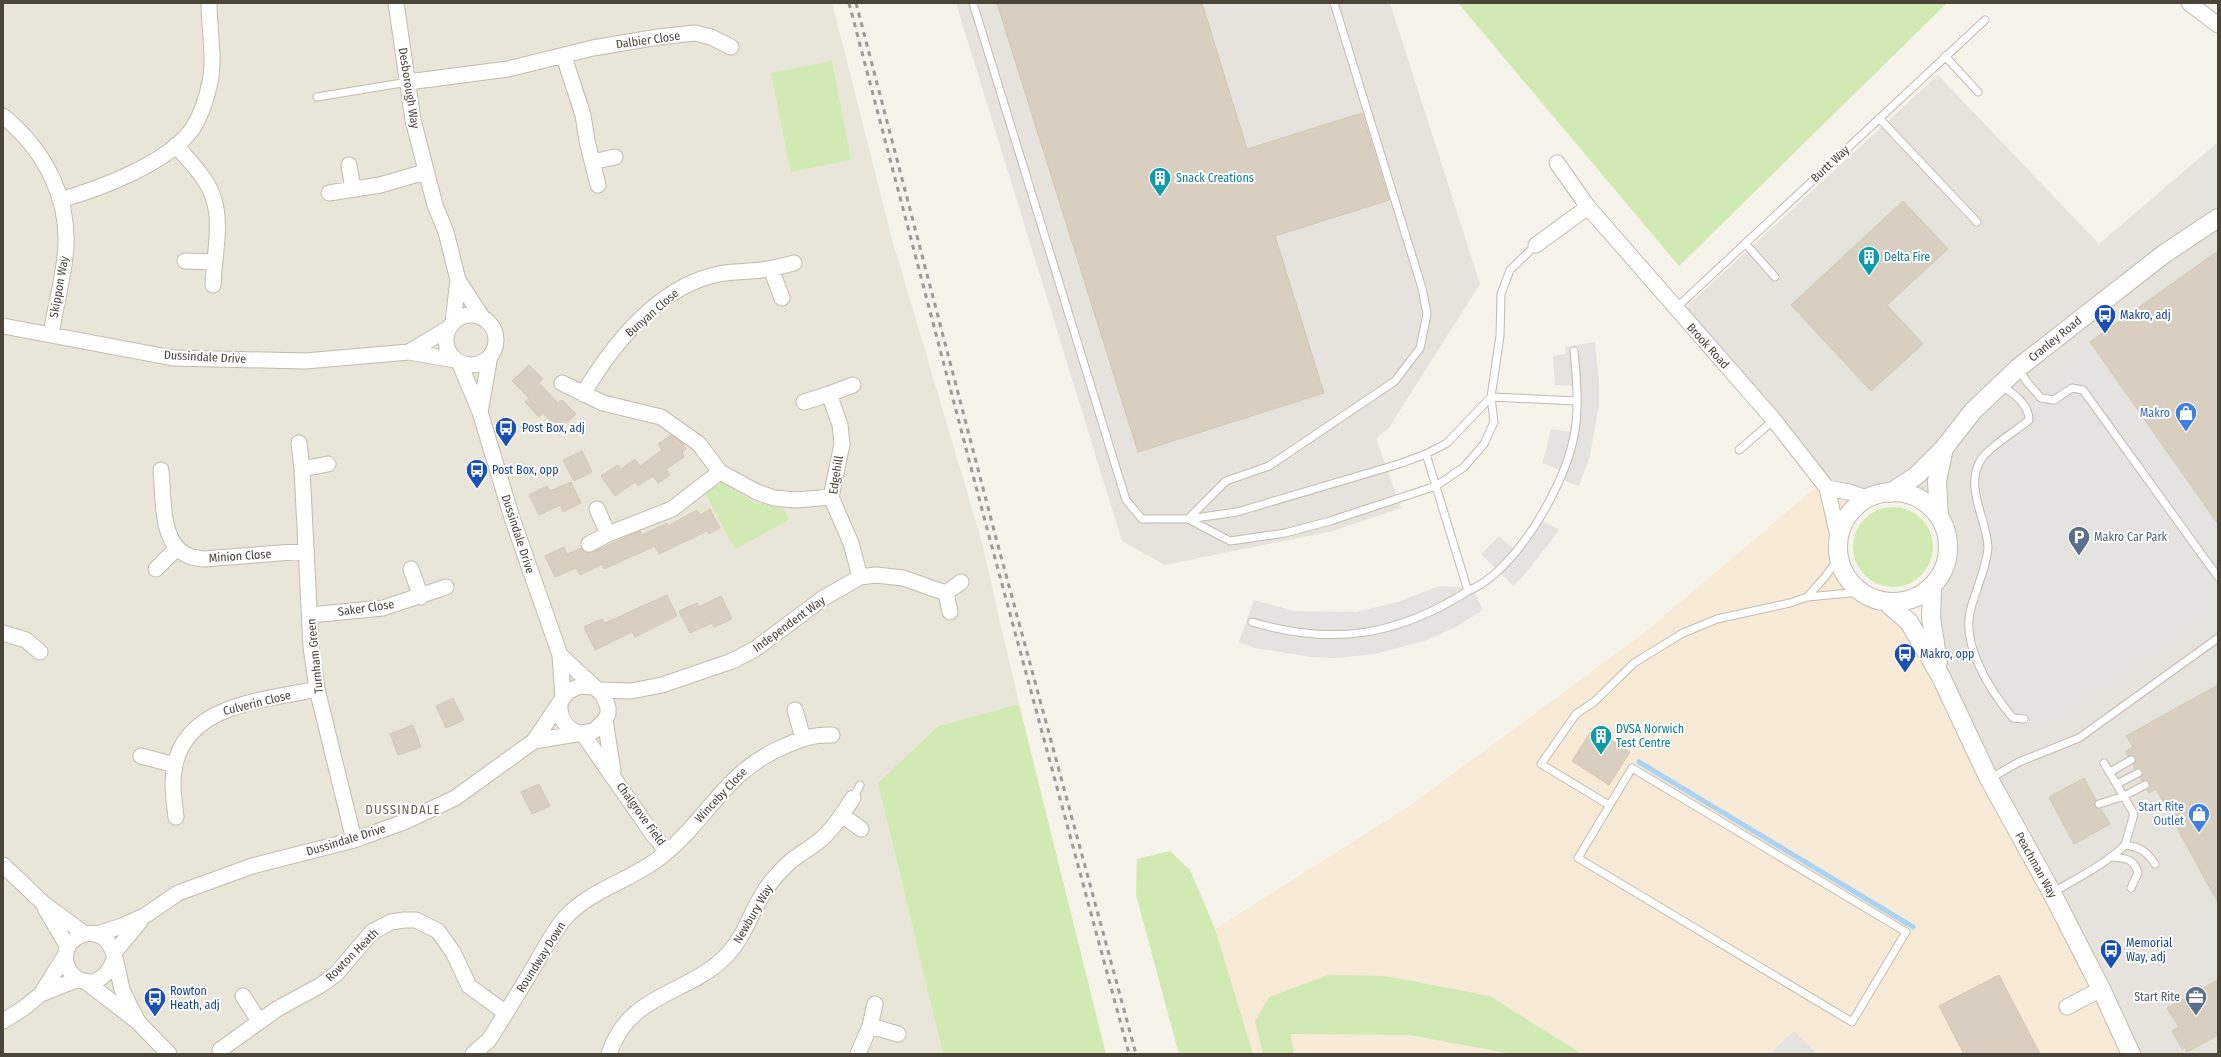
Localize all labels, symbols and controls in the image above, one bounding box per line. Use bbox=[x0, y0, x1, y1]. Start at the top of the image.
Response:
street label: Dalbier Close bbox=[615, 29, 681, 51]
street label: Desborough Way bbox=[396, 47, 422, 130]
street label: Burtt Way bbox=[1808, 142, 1853, 185]
building icon: Snack Creations bbox=[1147, 165, 1173, 198]
place label: Snack Creations bbox=[1176, 171, 1254, 185]
building icon: Delta Fire bbox=[1856, 244, 1882, 277]
place label: Delta Fire bbox=[1884, 250, 1930, 264]
street label: Skippon Way bbox=[47, 254, 71, 319]
street label: Bunyan Close bbox=[623, 286, 681, 340]
bus stop icon: Makro, adj bbox=[2092, 302, 2118, 335]
place label: Makro, adj bbox=[2120, 308, 2171, 322]
street label: Cranley Road bbox=[2026, 313, 2084, 365]
street label: Brook Road bbox=[1684, 320, 1732, 372]
street label: Dussindale Drive bbox=[164, 348, 246, 366]
shop icon: Makro bbox=[2173, 400, 2199, 433]
place label: Makro bbox=[2140, 406, 2170, 420]
bus stop icon: Post Box, adj bbox=[493, 415, 519, 448]
place label: Post Box, adj bbox=[522, 421, 585, 435]
street label: Edgehill bbox=[826, 455, 846, 495]
bus stop icon: Post Box, opp bbox=[464, 457, 490, 490]
place label: Post Box, opp bbox=[492, 463, 559, 477]
street label: Dussindale Drive bbox=[499, 493, 537, 575]
parking icon: Makro Car Park bbox=[2066, 524, 2092, 557]
place label: Makro Car Park bbox=[2094, 530, 2168, 544]
street label: Minion Close bbox=[208, 547, 272, 565]
street label: Independent Way bbox=[750, 593, 828, 655]
street label: Saker Close bbox=[337, 597, 395, 619]
street label: Turnham Green bbox=[304, 618, 326, 694]
bus stop icon: Makro, opp bbox=[1892, 641, 1918, 674]
place label: Makro, opp bbox=[1920, 647, 1974, 661]
street label: Culverin Close bbox=[222, 688, 292, 718]
place label: DVSA Norwich Test Centre bbox=[1616, 722, 1684, 750]
building icon: DVSA Norwich Test Centre bbox=[1588, 723, 1614, 756]
street label: Winceby Close bbox=[692, 765, 750, 825]
street label: Chalgrove Field bbox=[613, 780, 669, 848]
place label: Start Rite Outlet bbox=[2138, 800, 2184, 828]
shop icon: Start Rite Outlet bbox=[2186, 801, 2212, 834]
district label: DUSSINDALE bbox=[365, 802, 441, 817]
street label: Dussindale Drive bbox=[305, 821, 387, 859]
street label: Peachman Way bbox=[2012, 830, 2060, 901]
street label: Newbury Way bbox=[730, 881, 776, 946]
street label: Roundway Down bbox=[514, 919, 568, 995]
street label: Rowton Heath bbox=[323, 926, 381, 984]
place label: Memorial Way, adj bbox=[2126, 936, 2172, 964]
bus stop icon: Memorial Way, adj bbox=[2098, 937, 2124, 970]
place label: Rowton Heath, adj bbox=[170, 984, 220, 1012]
office icon: Start Rite bbox=[2183, 984, 2209, 1017]
bus stop icon: Rowton Heath, adj bbox=[142, 985, 168, 1018]
place label: Start Rite bbox=[2134, 990, 2180, 1004]

